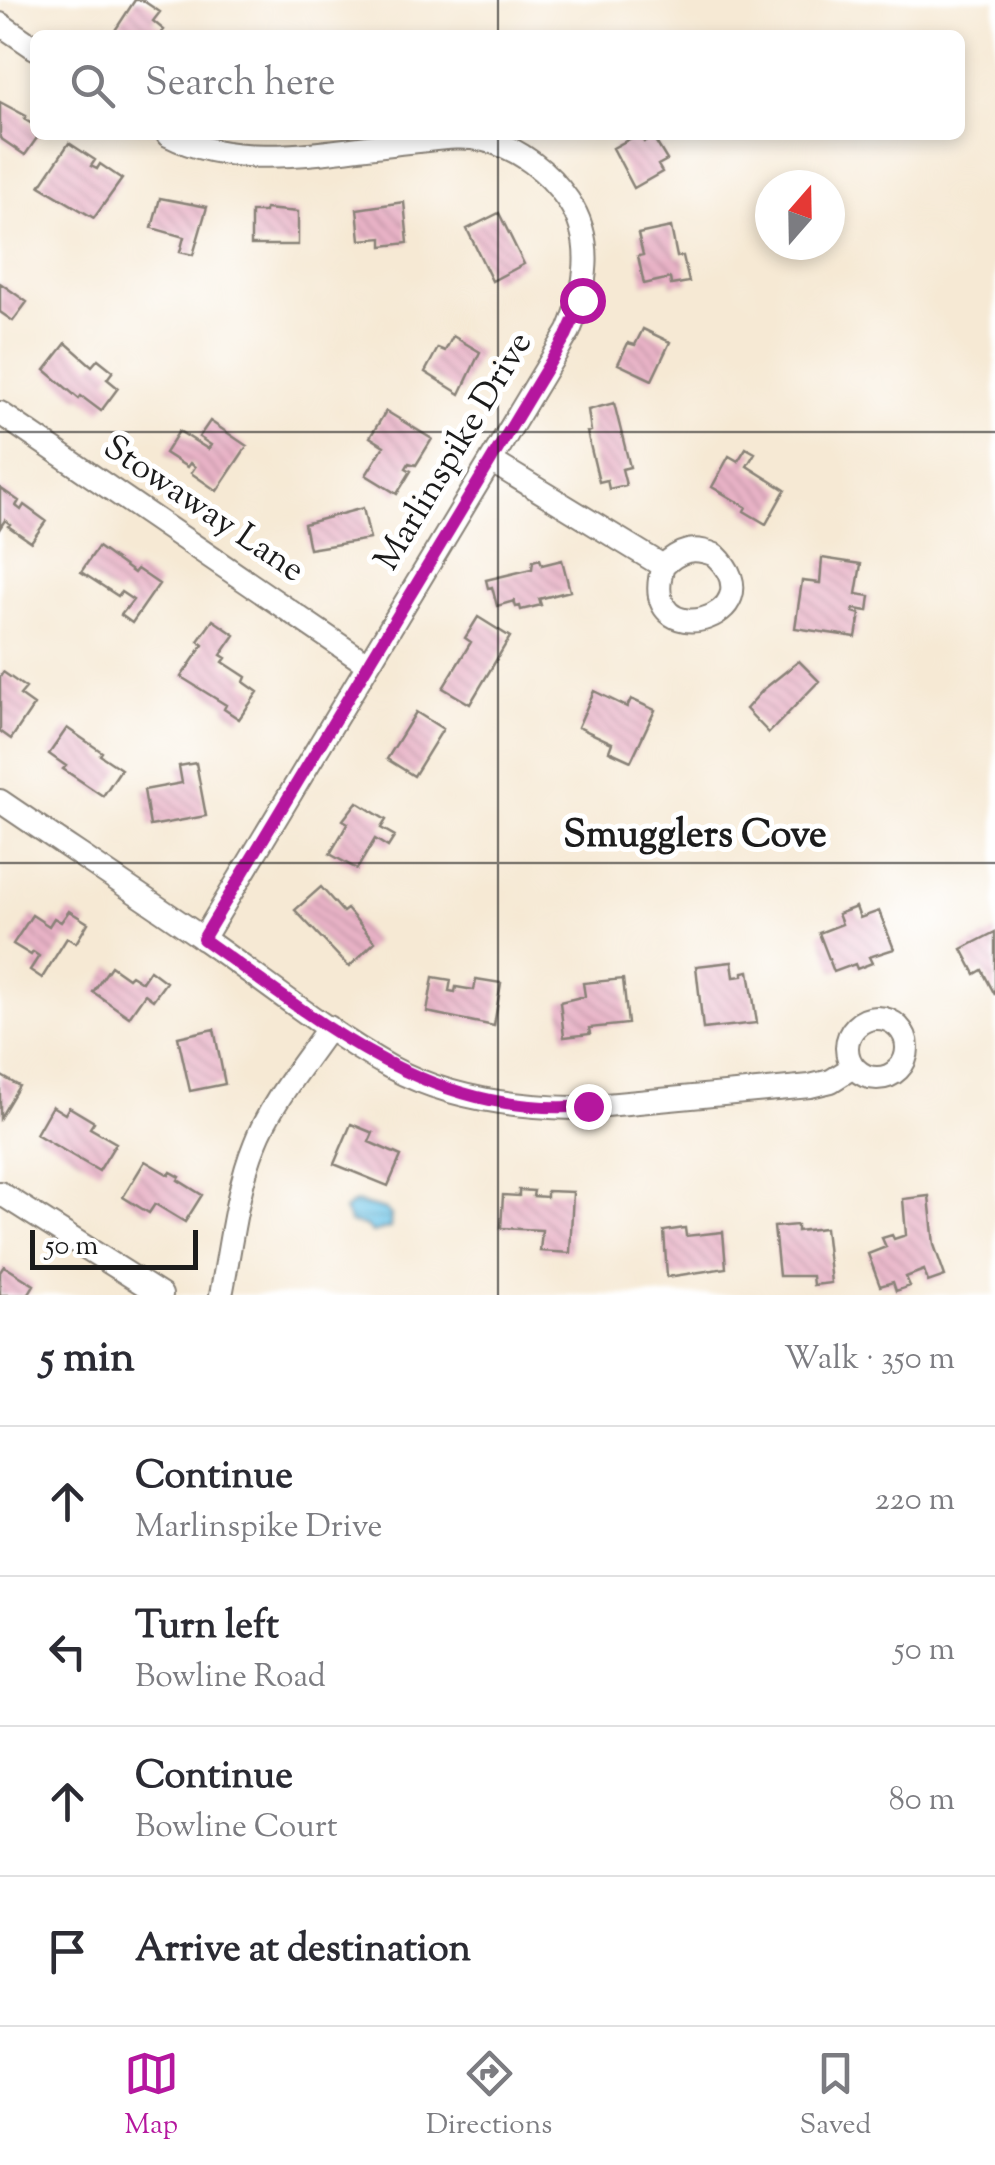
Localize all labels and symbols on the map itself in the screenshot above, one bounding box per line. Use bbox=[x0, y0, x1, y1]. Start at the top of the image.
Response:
north arrow bbox=[755, 170, 845, 260]
route start bbox=[560, 278, 606, 324]
street label: Marlinspike Drive bbox=[363, 323, 547, 581]
street label: Stowaway Lane bbox=[92, 424, 314, 596]
district label: Smugglers Cove bbox=[563, 810, 827, 864]
route end bbox=[566, 1084, 612, 1130]
scale bar bbox=[30, 1225, 198, 1270]

